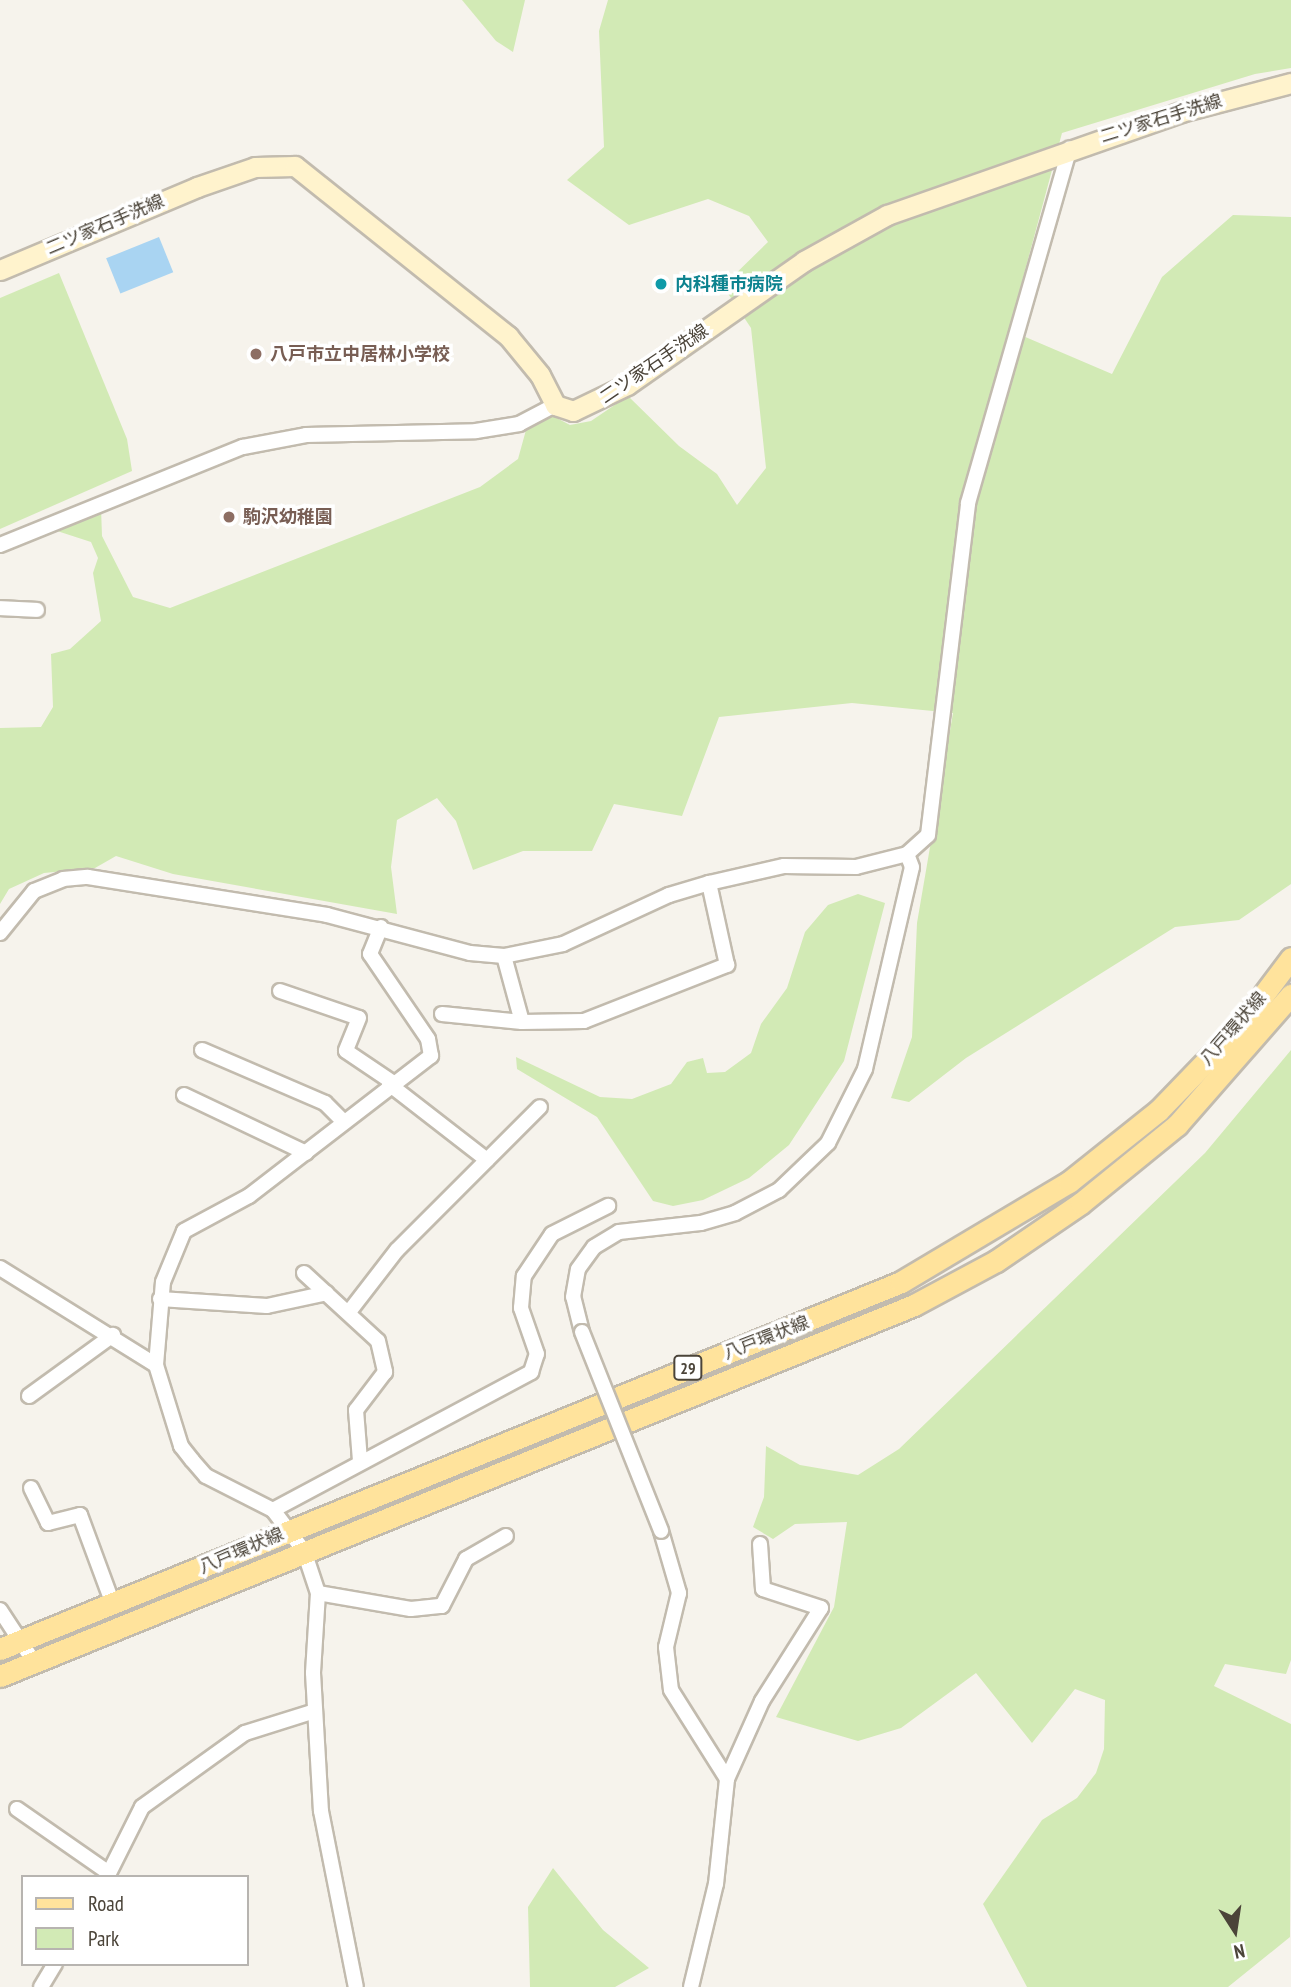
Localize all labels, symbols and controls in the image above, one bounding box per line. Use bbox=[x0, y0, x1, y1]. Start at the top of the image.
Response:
street label: 二ツ家石手洗線 bbox=[1098, 90, 1224, 148]
street label: 二ツ家石手洗線 bbox=[43, 190, 167, 260]
place label: 内科種市病院 bbox=[675, 273, 783, 295]
marker: 内科種市病院 bbox=[653, 276, 669, 292]
street label: 二ツ家石手洗線 bbox=[596, 320, 712, 408]
place label: 八戸市立中居林小学校 bbox=[270, 343, 450, 365]
marker: 八戸市立中居林小学校 bbox=[248, 346, 264, 362]
place label: 駒沢幼稚園 bbox=[243, 506, 333, 528]
marker: 駒沢幼稚園 bbox=[221, 509, 237, 525]
street label: 八戸環状線 bbox=[1195, 988, 1271, 1070]
street label: 八戸環状線 bbox=[720, 1312, 812, 1364]
road number: 29 bbox=[672, 1356, 704, 1380]
street label: 八戸環状線 bbox=[195, 1523, 287, 1579]
legend bbox=[21, 1875, 248, 1966]
text: Road bbox=[88, 1890, 124, 1917]
north arrow bbox=[1200, 1896, 1270, 1966]
text: Park bbox=[88, 1925, 119, 1952]
text: N bbox=[1232, 1939, 1247, 1964]

